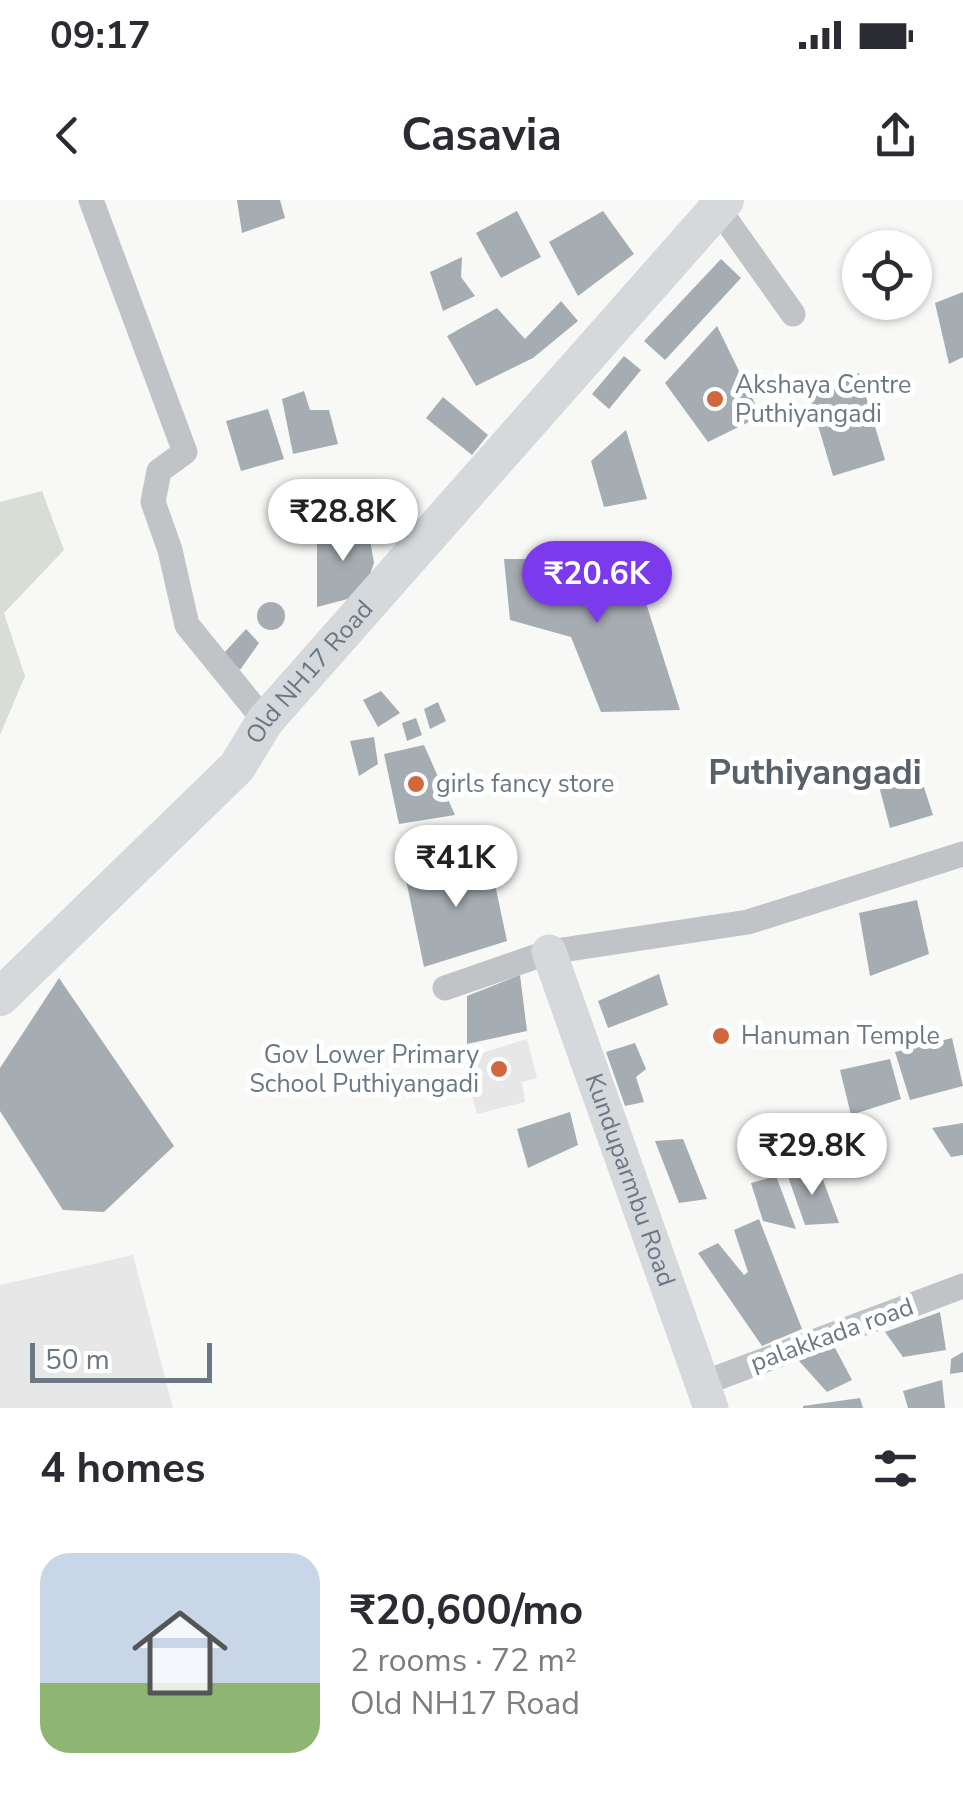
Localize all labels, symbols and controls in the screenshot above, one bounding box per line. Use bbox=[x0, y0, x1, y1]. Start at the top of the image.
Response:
text: 09:17 bbox=[50, 10, 151, 61]
text: Casavia bbox=[401, 105, 562, 166]
icon: back bbox=[40, 108, 95, 163]
icon: share bbox=[868, 108, 923, 163]
map controls bbox=[842, 230, 932, 320]
button: locate bbox=[842, 230, 932, 320]
place label: Akshaya Centre Puthiyangadi bbox=[735, 368, 911, 431]
marker: Akshaya Centre Puthiyangadi bbox=[704, 388, 726, 410]
pin: ₹28.8K bbox=[262, 479, 424, 564]
text: ₹28.8K bbox=[290, 490, 396, 533]
pin: ₹20.6K bbox=[516, 541, 678, 626]
text: ₹20.6K bbox=[544, 552, 650, 595]
street label: Old NH17 Road bbox=[238, 593, 381, 750]
district label: Puthiyangadi bbox=[708, 749, 922, 796]
place label: girls fancy store bbox=[436, 767, 614, 801]
marker: girls fancy store bbox=[405, 773, 427, 795]
pin: ₹41K bbox=[397, 825, 515, 910]
text: ₹41K bbox=[417, 836, 495, 879]
place label: Hanuman Temple bbox=[741, 1019, 940, 1053]
marker: Hanuman Temple bbox=[710, 1025, 732, 1047]
place label: Gov Lower Primary School Puthiyangadi bbox=[249, 1038, 479, 1101]
marker: Gov Lower Primary School Puthiyangadi bbox=[488, 1058, 510, 1080]
street label: Kunduparmbu Road bbox=[577, 1069, 683, 1291]
pin: ₹29.8K bbox=[731, 1113, 893, 1198]
text: ₹29.8K bbox=[759, 1124, 865, 1167]
street label: palakkada road bbox=[746, 1290, 918, 1380]
scale bar bbox=[30, 1338, 212, 1382]
text: 50 m bbox=[45, 1341, 110, 1379]
text: 4 homes bbox=[40, 1440, 205, 1497]
icon: filters bbox=[868, 1441, 923, 1496]
text: ₹20,600/mo bbox=[350, 1582, 583, 1639]
icon: home bbox=[120, 1593, 240, 1713]
text: 2 rooms · 72 m² bbox=[350, 1639, 577, 1682]
text: Old NH17 Road bbox=[350, 1682, 580, 1725]

